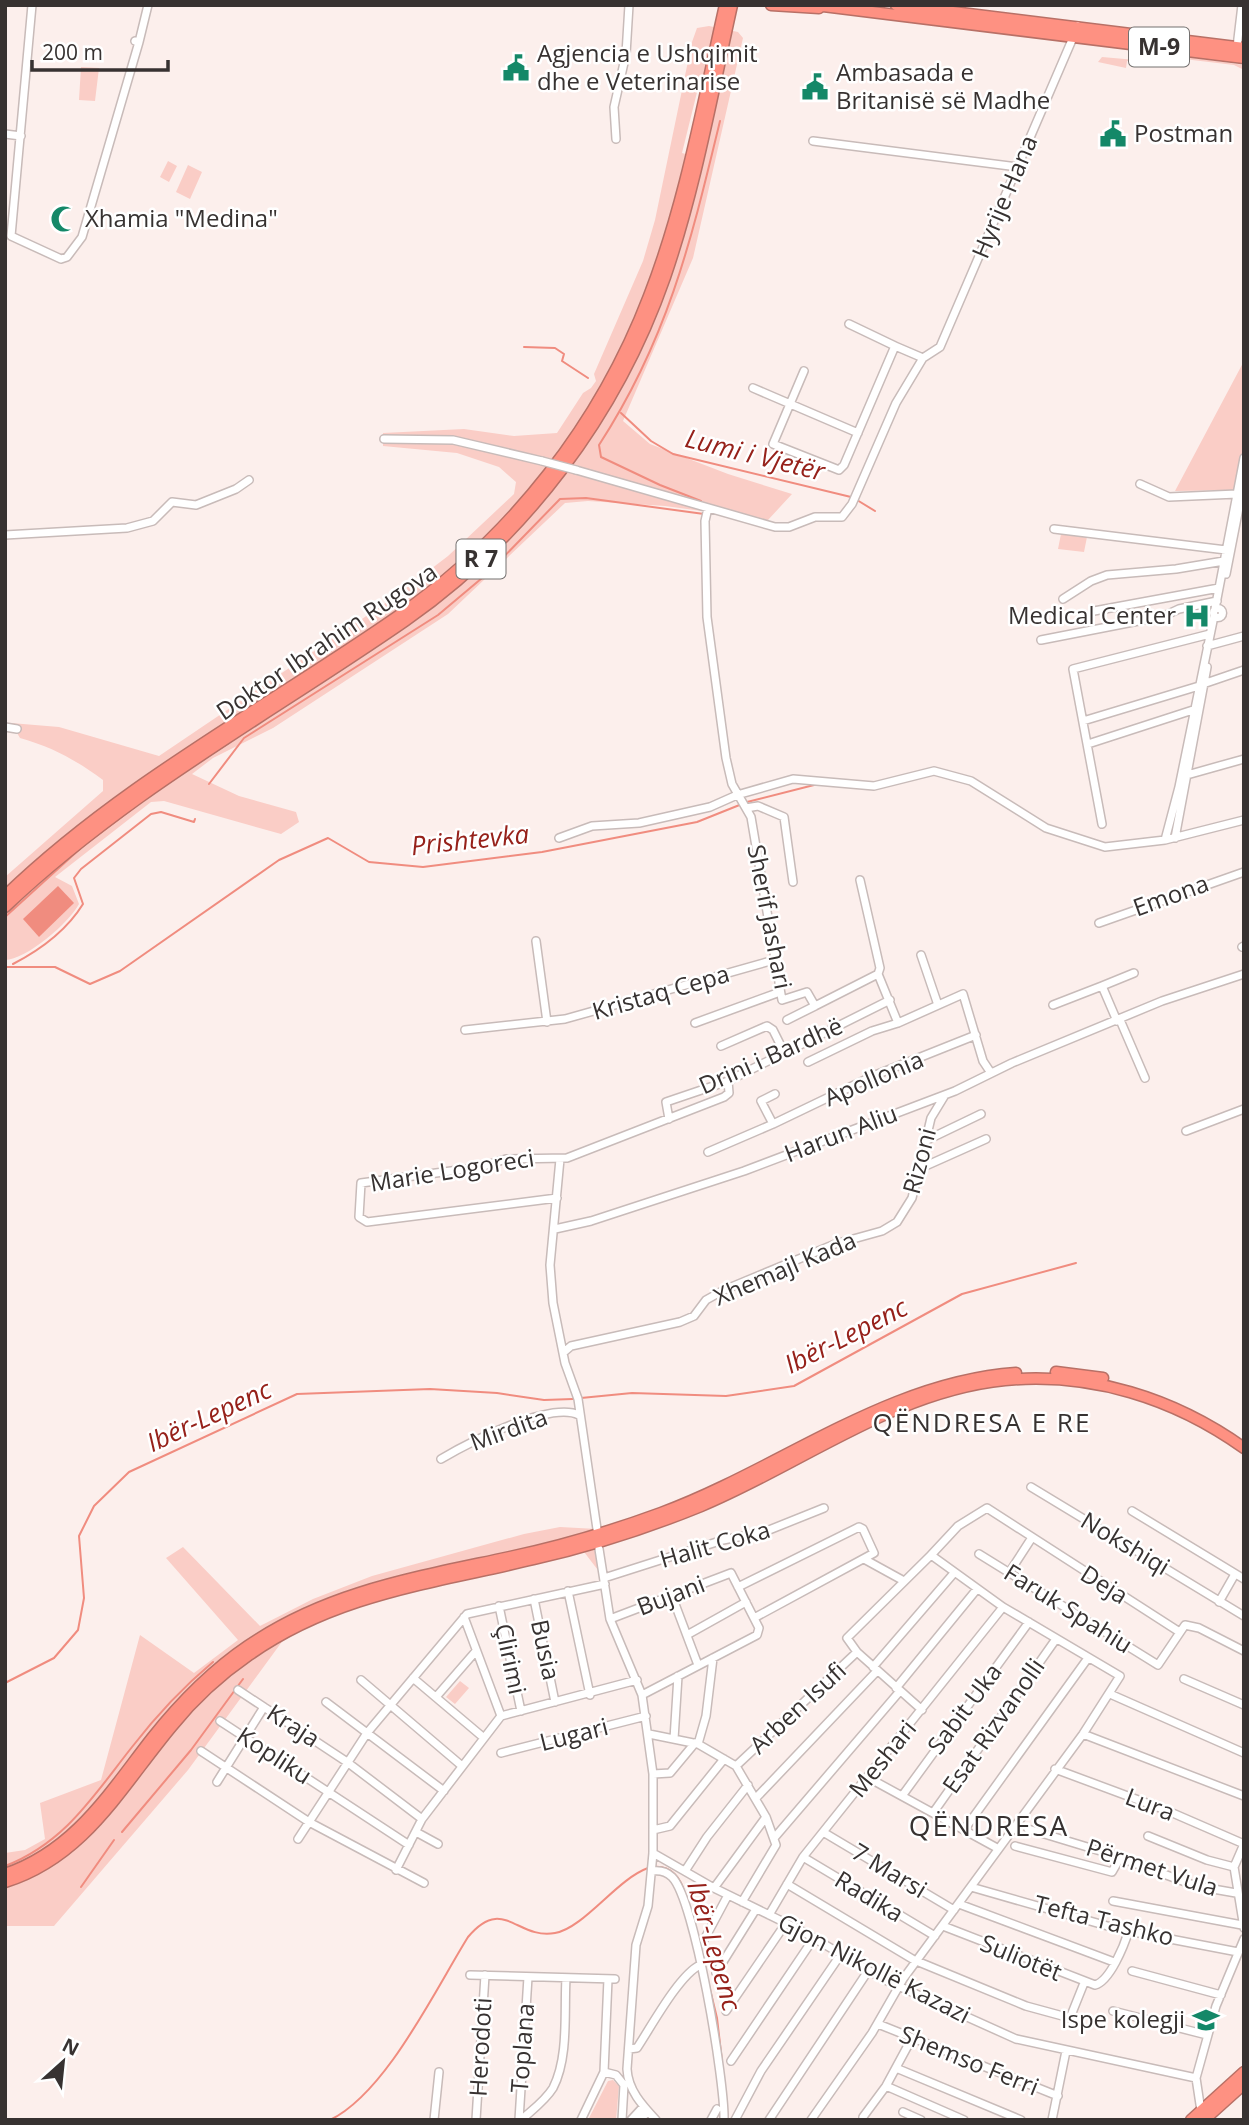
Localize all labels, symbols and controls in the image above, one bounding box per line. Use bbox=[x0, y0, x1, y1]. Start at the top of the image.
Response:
scale bar bbox=[32, 28, 168, 72]
road number: M-9 bbox=[1129, 28, 1189, 66]
place label: Agjencia e Ushqimit dhe e Veterinarise bbox=[537, 36, 758, 97]
text: 200 m bbox=[42, 38, 103, 66]
public building icon: Agjencia e Ushqimit dhe e Veterinarise bbox=[501, 53, 531, 83]
place label: Ambasada e Britanisë së Madhe bbox=[836, 55, 1050, 116]
public building icon: Ambasada e Britanisë së Madhe bbox=[800, 72, 830, 102]
place label: Postman bbox=[1134, 116, 1233, 149]
public building icon: Postman bbox=[1098, 119, 1128, 149]
street label: Hyrije Hana bbox=[963, 130, 1044, 263]
place label: Xhamia "Medina" bbox=[85, 201, 278, 234]
mosque icon: Xhamia "Medina" bbox=[49, 204, 79, 234]
water label: Lumi i Vjetër bbox=[682, 419, 830, 489]
road number: R 7 bbox=[456, 540, 505, 579]
street label: Doktor Ibrahim Rugova bbox=[209, 554, 443, 727]
place label: Medical Center bbox=[1008, 598, 1176, 631]
hospital icon: Medical Center bbox=[1182, 601, 1212, 631]
water label: Prishtevka bbox=[409, 815, 531, 863]
street label: Sherif Jashari bbox=[740, 842, 801, 992]
street label: Emona bbox=[1128, 866, 1213, 923]
street label: Kristaq Cepa bbox=[588, 956, 733, 1027]
street label: Drini i Bardhë bbox=[693, 1008, 848, 1101]
street label: Apollonia bbox=[819, 1042, 928, 1113]
street label: Harun Aliu bbox=[779, 1096, 902, 1169]
street label: Rizoni bbox=[894, 1124, 943, 1197]
street label: Marie Logoreci bbox=[367, 1140, 536, 1199]
street label: Xhemajl Kada bbox=[708, 1223, 861, 1313]
water label: Ibër-Lepenc bbox=[778, 1289, 913, 1381]
water label: Ibër-Lepenc bbox=[140, 1370, 277, 1460]
street label: Mirdita bbox=[465, 1399, 552, 1458]
district label: QËNDRESA E RE bbox=[873, 1404, 1091, 1440]
street label: Nokshiqi bbox=[1075, 1503, 1176, 1582]
street label: Halit Coka bbox=[656, 1512, 774, 1575]
street label: Faruk Spahiu bbox=[998, 1555, 1139, 1660]
street label: Deja bbox=[1075, 1556, 1135, 1611]
street label: Bujani bbox=[632, 1567, 709, 1623]
street label: Busia bbox=[524, 1616, 569, 1683]
street label: Çlirimi bbox=[488, 1620, 535, 1697]
street label: Esat Rizvanolli bbox=[934, 1651, 1052, 1799]
street label: Arben Isufi bbox=[741, 1654, 853, 1760]
street label: Sabit Uka bbox=[919, 1656, 1009, 1760]
street label: Kraja bbox=[261, 1695, 327, 1754]
street label: Lugari bbox=[536, 1709, 611, 1758]
street label: Meshari bbox=[841, 1713, 923, 1804]
street label: Kopliku bbox=[231, 1718, 319, 1791]
street label: Lura bbox=[1121, 1779, 1180, 1828]
district label: QËNDRESA bbox=[909, 1806, 1069, 1844]
street label: Përmet Vula bbox=[1082, 1830, 1223, 1903]
street label: 7 Marsi bbox=[846, 1834, 933, 1905]
street label: Radika bbox=[829, 1862, 910, 1929]
water label: Ibër-Lepenc bbox=[679, 1877, 751, 2015]
street label: Tefta Tashko bbox=[1031, 1886, 1178, 1953]
street label: Gjon Nikollë Kazazi bbox=[773, 1905, 977, 2030]
street label: Suliotët bbox=[976, 1925, 1067, 1988]
street label: Herodoti bbox=[460, 1997, 499, 2097]
street label: Toplana bbox=[502, 2002, 541, 2094]
place label: Ispe kolegji bbox=[1061, 2002, 1185, 2035]
school or university icon: Ispe kolegji bbox=[1191, 2005, 1221, 2035]
street label: Shemso Ferri bbox=[895, 2017, 1044, 2102]
north arrow bbox=[28, 2027, 98, 2097]
text: N bbox=[58, 2032, 84, 2062]

